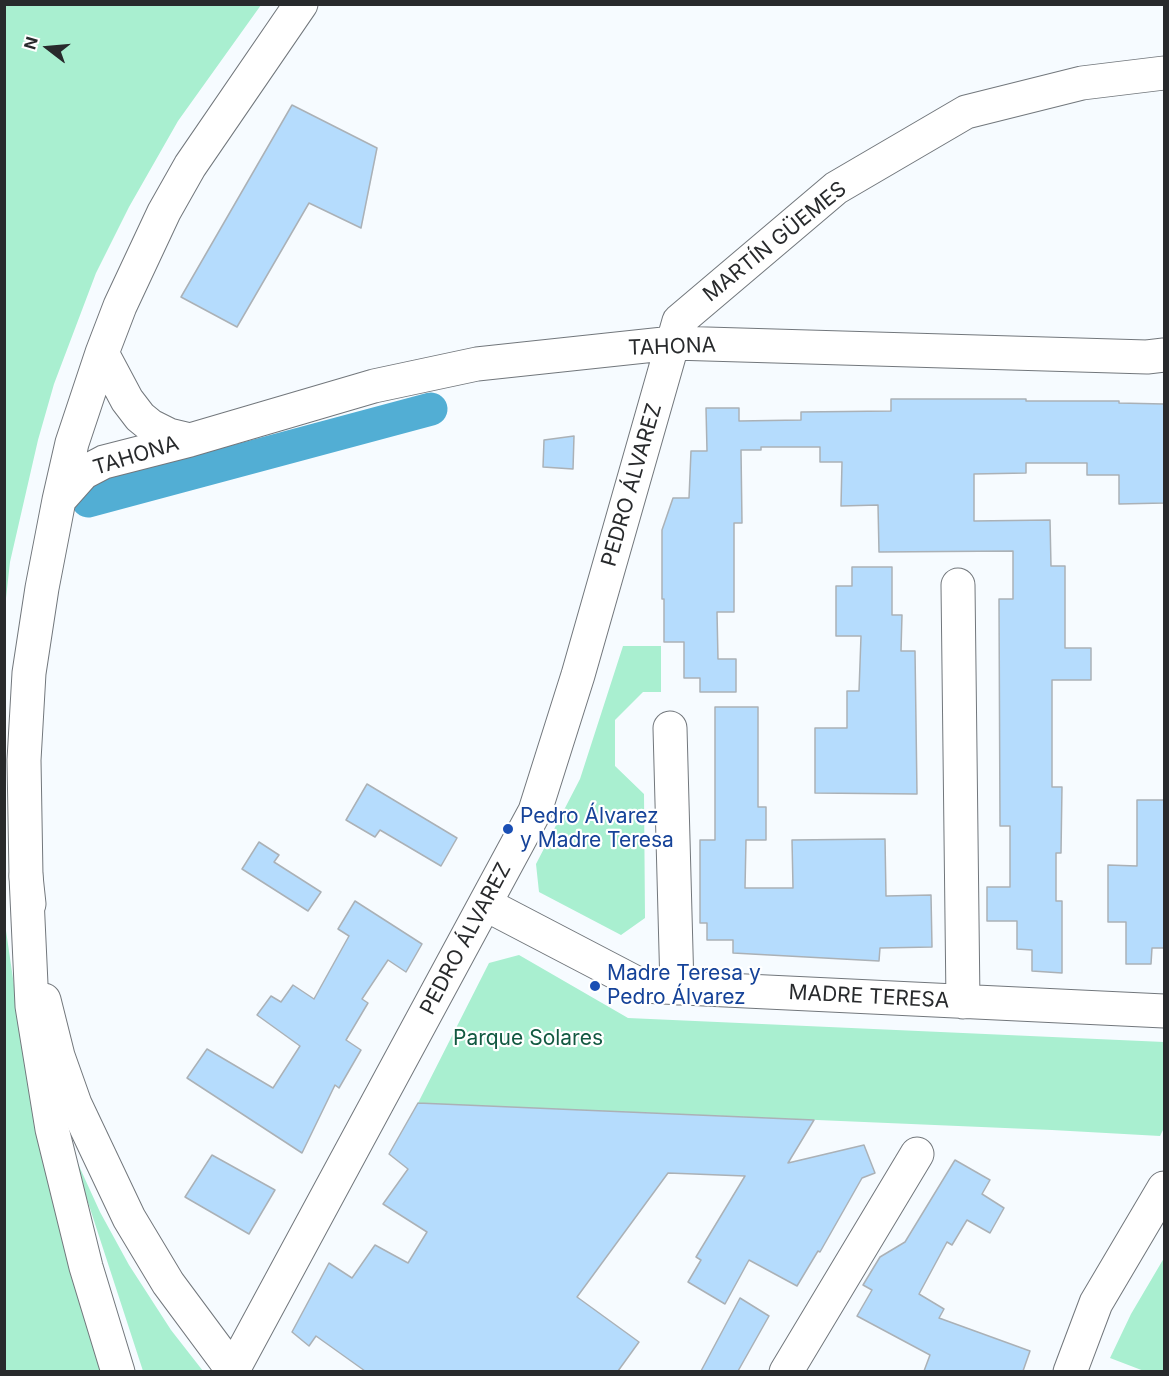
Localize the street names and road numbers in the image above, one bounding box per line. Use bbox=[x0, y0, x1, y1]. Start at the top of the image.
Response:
street label: MARTÍN GÜEMES bbox=[698, 177, 852, 307]
street label: TAHONA bbox=[627, 333, 717, 361]
street label: PEDRO ÁLVAREZ bbox=[597, 401, 667, 569]
street label: TAHONA bbox=[90, 431, 182, 481]
street label: PEDRO ÁLVAREZ bbox=[415, 859, 517, 1019]
street label: MADRE TERESA bbox=[788, 980, 950, 1014]

